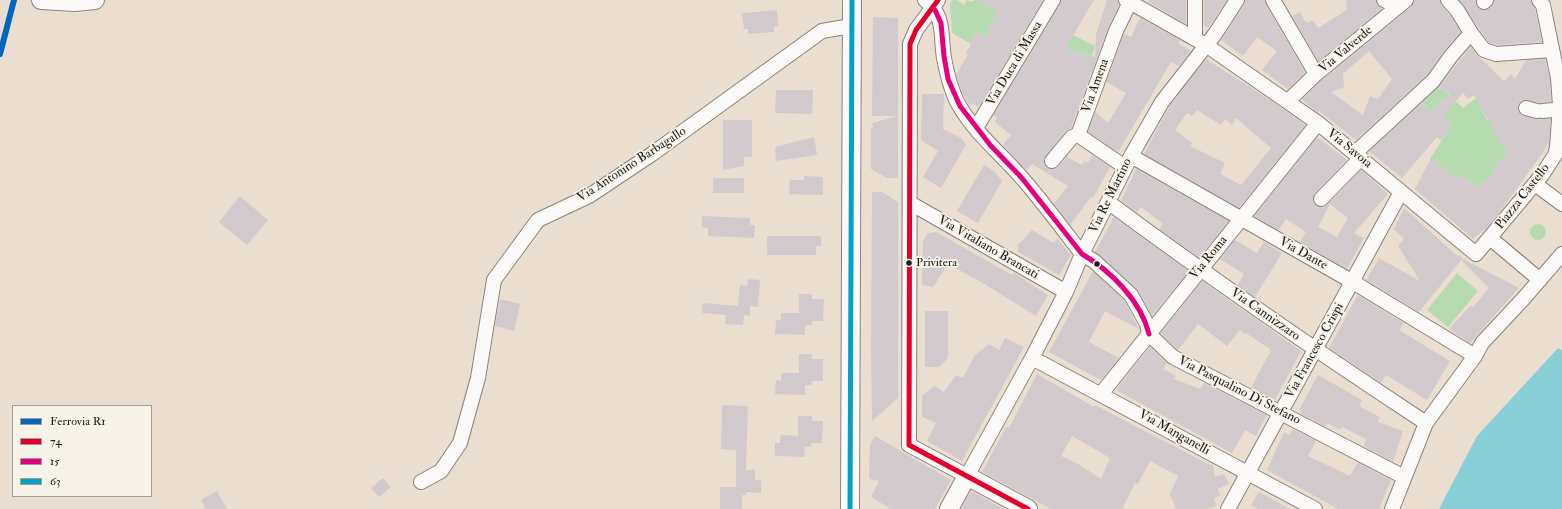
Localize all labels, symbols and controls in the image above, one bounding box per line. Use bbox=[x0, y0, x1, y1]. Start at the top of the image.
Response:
street label: Via Duca di Massa bbox=[984, 19, 1046, 109]
street label: Via Valverde bbox=[1316, 23, 1376, 77]
street label: Via Amena bbox=[1079, 57, 1113, 115]
street label: Via Antonino Barbagallo bbox=[575, 124, 689, 206]
street label: Via Savoia bbox=[1323, 126, 1375, 172]
street label: Via Re Martino bbox=[1086, 156, 1136, 236]
street label: Piazza Castello bbox=[1493, 161, 1553, 233]
street label: Via Vitaliano Brancati bbox=[935, 213, 1041, 283]
street label: Via Roma bbox=[1187, 233, 1231, 283]
street label: Via Dante bbox=[1276, 234, 1330, 274]
place label: Privitera bbox=[916, 256, 957, 270]
marker: Privitera bbox=[904, 258, 914, 268]
unlabelled marker bbox=[1092, 259, 1102, 269]
street label: Via Cannizzaro bbox=[1227, 285, 1303, 345]
street label: Via Francesco Crispi bbox=[1282, 301, 1348, 401]
street label: Via Pasqualino Di Stefano bbox=[1175, 353, 1303, 429]
legend bbox=[12, 405, 152, 497]
street label: Via Manganelli bbox=[1136, 407, 1212, 459]
text: Ferrovia R1 bbox=[50, 414, 106, 429]
text: 74 bbox=[50, 434, 62, 449]
text: 15 bbox=[50, 454, 60, 469]
text: 63 bbox=[50, 474, 61, 489]

